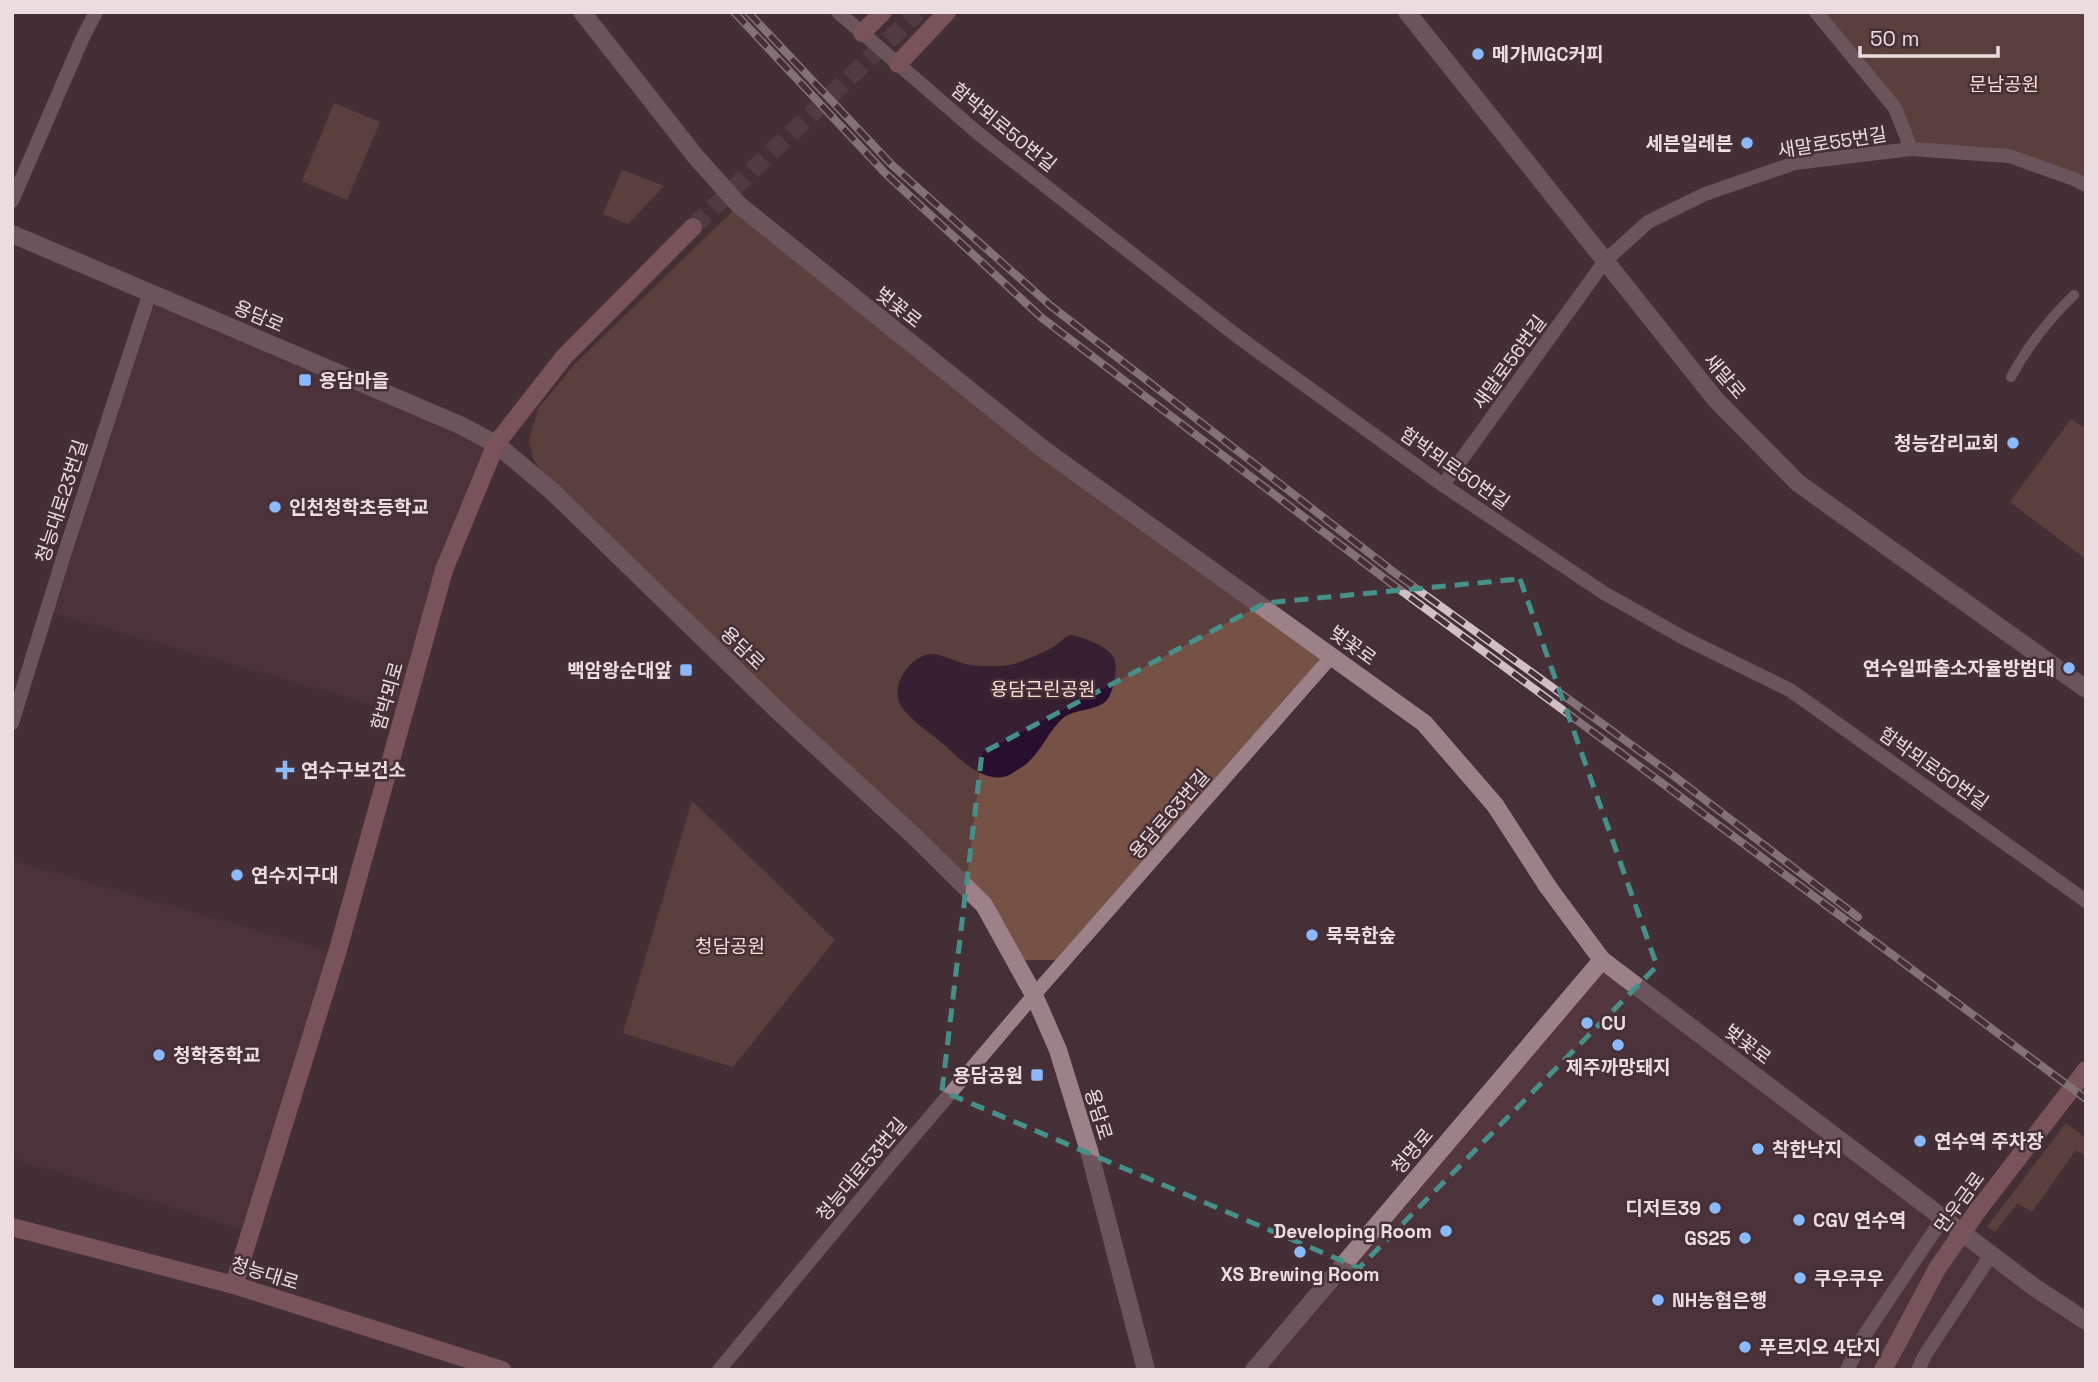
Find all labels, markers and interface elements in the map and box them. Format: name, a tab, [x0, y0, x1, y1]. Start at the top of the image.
scale bar	[1860, 14, 1998, 58]
text: 50 m	[1870, 25, 1920, 52]
place label: 메가MGC커피	[1492, 42, 1604, 67]
marker: 메가MGC커피	[1470, 46, 1486, 62]
park label: 문남공원	[1969, 72, 2039, 97]
street label: 함박뫼로50번길	[946, 77, 1061, 178]
street label: 새말로55번길	[1776, 122, 1888, 163]
place label: 세븐일레븐	[1646, 131, 1733, 156]
marker: 세븐일레븐	[1739, 135, 1755, 151]
street label: 벚꽃로	[870, 281, 927, 333]
street label: 용담로	[230, 295, 288, 338]
street label: 새말로56번길	[1467, 310, 1552, 414]
street label: 새말로	[1698, 348, 1751, 404]
place label: 용담마을	[319, 368, 389, 393]
marker: 용담마을	[297, 372, 313, 388]
street label: 함박뫼로50번길	[1395, 421, 1514, 515]
place label: 청능감리교회	[1894, 431, 1999, 456]
marker: 청능감리교회	[2005, 435, 2021, 451]
street label: 청능대로23번길	[30, 437, 93, 566]
place label: 인천청학초등학교	[289, 495, 429, 520]
marker: 인천청학초등학교	[267, 499, 283, 515]
street label: 벚꽃로	[1324, 620, 1381, 671]
street label: 용담로	[715, 621, 770, 676]
place label: 연수일파출소자율방범대	[1863, 656, 2055, 681]
place label: 백암왕순대앞	[567, 658, 672, 683]
street label: 함박뫼로	[366, 659, 409, 733]
marker: 연수일파출소자율방범대	[2061, 660, 2077, 676]
marker: 백암왕순대앞	[678, 662, 694, 678]
park label: 용담근린공원	[991, 677, 1095, 702]
street label: 함박뫼로50번길	[1874, 721, 1993, 815]
place label: 연수구보건소	[301, 758, 406, 783]
marker: 연수구보건소	[275, 760, 295, 780]
street label: 용담로63번길	[1124, 764, 1215, 864]
place label: 연수지구대	[251, 863, 338, 888]
marker: 연수지구대	[229, 867, 245, 883]
place label: 묵묵한숲	[1326, 923, 1396, 948]
marker: 묵묵한숲	[1304, 927, 1320, 943]
park label: 청담공원	[695, 934, 765, 959]
place label: CU	[1601, 1011, 1626, 1036]
marker: CU	[1579, 1015, 1595, 1031]
street label: 벚꽃로	[1719, 1019, 1776, 1070]
marker: 제주까망돼지	[1610, 1037, 1626, 1053]
place label: 청학중학교	[173, 1043, 260, 1068]
marker: 청학중학교	[151, 1047, 167, 1063]
place label: 제주까망돼지	[1566, 1055, 1670, 1080]
place label: 용담공원	[953, 1063, 1023, 1088]
marker: 용담공원	[1029, 1067, 1045, 1083]
street label: 용담로	[1079, 1085, 1118, 1143]
street label: 청능대로53번길	[811, 1112, 912, 1226]
street label: 청명로	[1386, 1123, 1439, 1179]
place label: 연수역 주차장	[1934, 1129, 2044, 1154]
marker: 연수역 주차장	[1912, 1133, 1928, 1149]
place label: 착한낙지	[1772, 1137, 1842, 1162]
marker: 착한낙지	[1750, 1141, 1766, 1157]
street label: 먼우금로	[1929, 1167, 1990, 1238]
place label: 디저트39	[1625, 1196, 1701, 1221]
marker: 디저트39	[1707, 1200, 1723, 1216]
place label: CGV 연수역	[1813, 1208, 1906, 1233]
marker: CGV 연수역	[1791, 1212, 1807, 1228]
place label: Developing Room	[1274, 1219, 1432, 1244]
marker: Developing Room	[1438, 1223, 1454, 1239]
place label: GS25	[1684, 1226, 1731, 1251]
marker: GS25	[1737, 1230, 1753, 1246]
marker: XS Brewing Room	[1292, 1244, 1308, 1260]
street label: 청능대로	[228, 1251, 302, 1296]
place label: XS Brewing Room	[1220, 1262, 1380, 1287]
place label: 쿠우쿠우	[1814, 1266, 1884, 1291]
marker: 쿠우쿠우	[1792, 1270, 1808, 1286]
place label: NH농협은행	[1672, 1288, 1767, 1313]
marker: NH농협은행	[1650, 1292, 1666, 1308]
place label: 푸르지오 4단지	[1759, 1335, 1881, 1360]
marker: 푸르지오 4단지	[1737, 1339, 1753, 1355]

